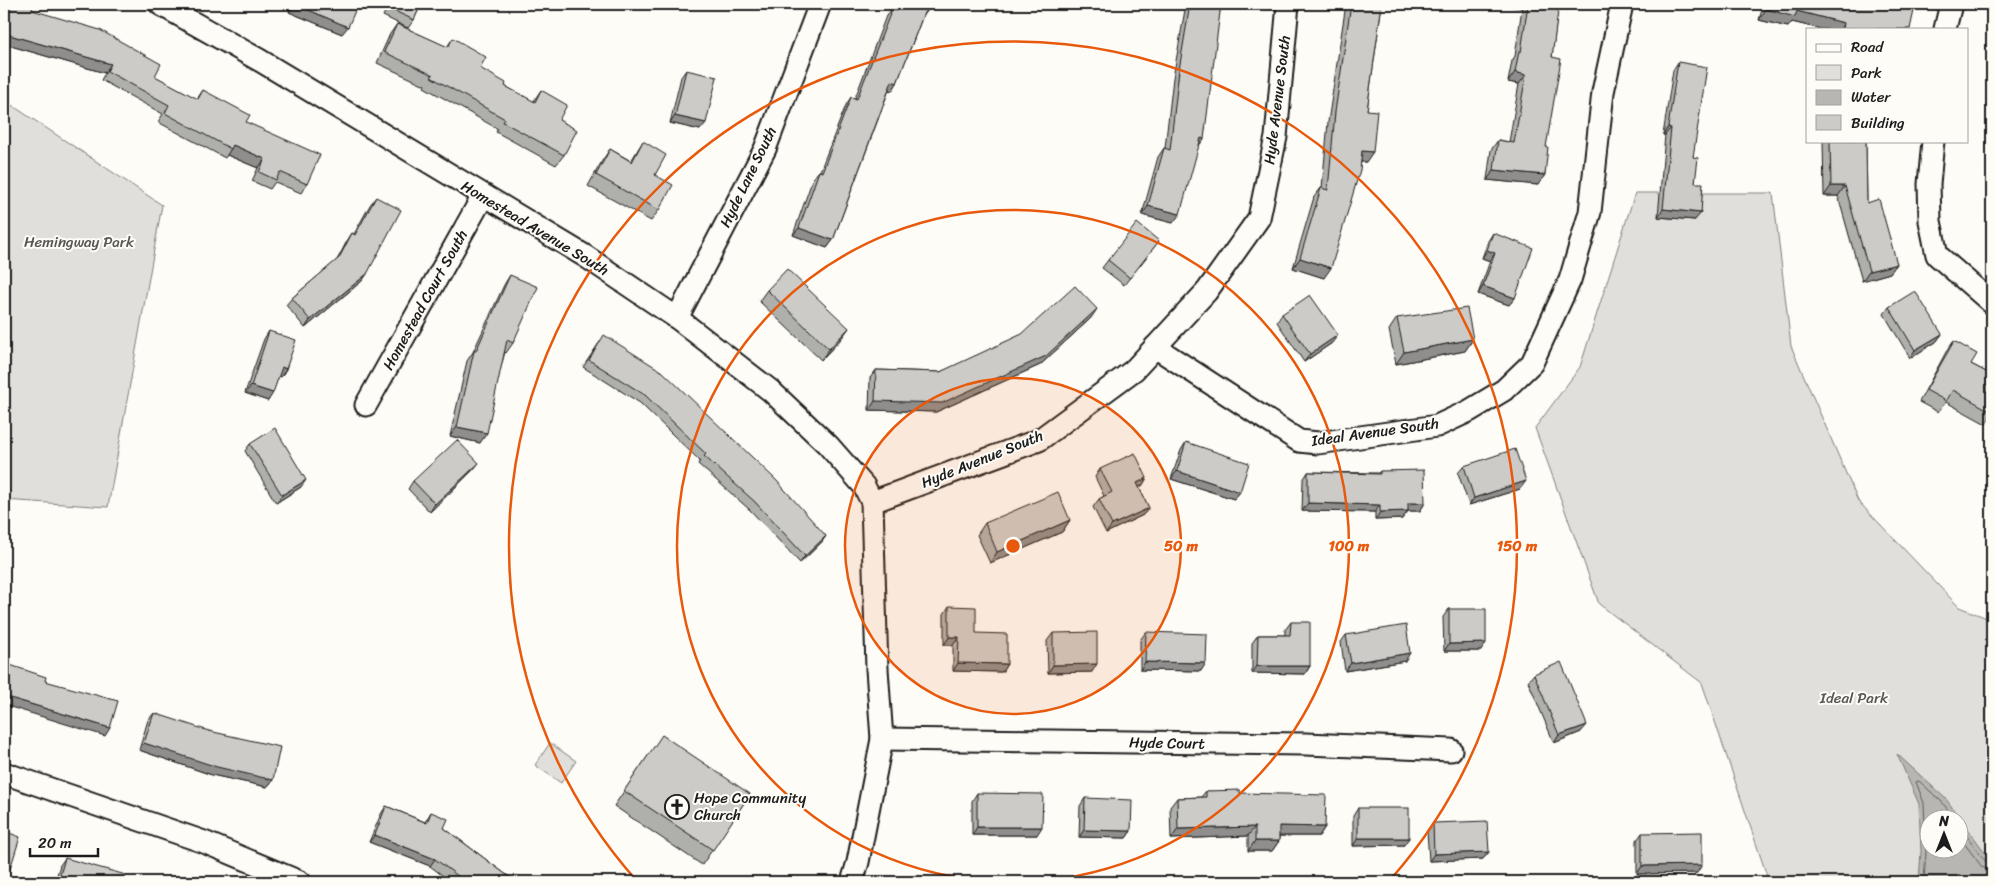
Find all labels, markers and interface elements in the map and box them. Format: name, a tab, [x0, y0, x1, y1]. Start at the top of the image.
legend	[1806, 28, 1968, 142]
street label: Hyde Avenue South	[1256, 34, 1298, 166]
text: Road	[1851, 34, 1884, 60]
text: Park	[1851, 60, 1882, 86]
text: Water	[1851, 84, 1891, 110]
text: Building	[1851, 110, 1905, 136]
street label: Hyde Lane South	[712, 122, 784, 232]
street label: Homestead Avenue South	[456, 173, 614, 283]
street label: Homestead Court South	[375, 225, 475, 375]
park label: Hemingway Park	[24, 229, 135, 255]
street label: Ideal Avenue South	[1309, 410, 1440, 454]
street label: Hyde Avenue South	[917, 423, 1047, 495]
text: 50 m	[1164, 533, 1199, 559]
text: 100 m	[1329, 533, 1370, 559]
text: 150 m	[1497, 533, 1538, 559]
centre of rings	[1004, 537, 1022, 555]
park label: Ideal Park	[1819, 685, 1889, 711]
street label: Hyde Court	[1129, 729, 1205, 757]
place label: Hope Community Church	[694, 785, 806, 828]
church icon: Hope Community Church	[664, 794, 690, 820]
north arrow	[1918, 808, 1968, 858]
text: N	[1938, 809, 1949, 834]
scale bar	[30, 826, 98, 858]
text: 20 m	[38, 830, 72, 856]

